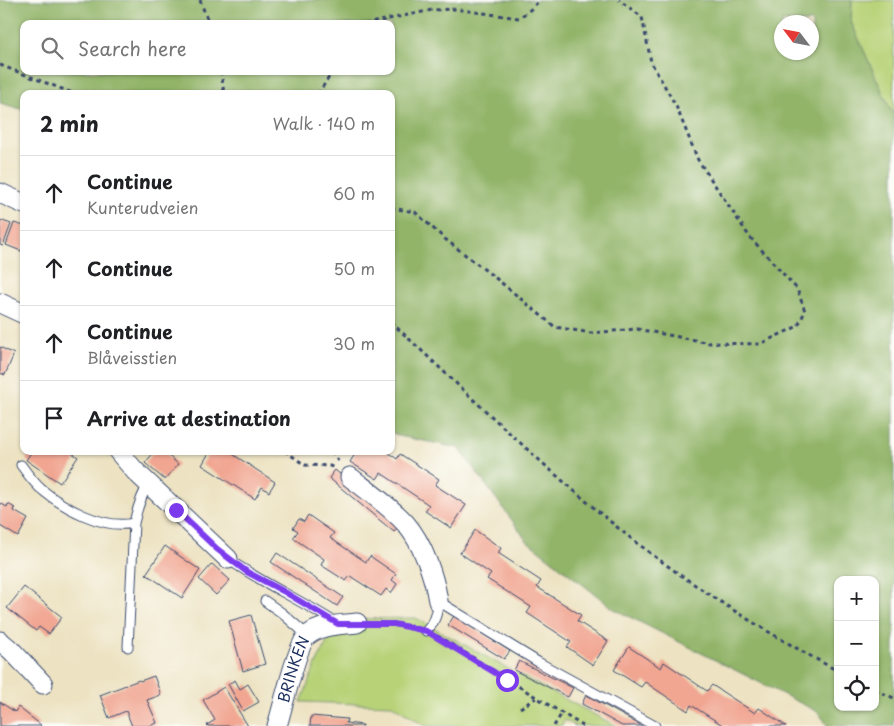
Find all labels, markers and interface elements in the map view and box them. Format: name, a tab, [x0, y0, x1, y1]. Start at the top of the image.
north arrow	[774, 15, 819, 60]
search box	[20, 20, 395, 75]
icon: search	[38, 34, 66, 62]
text: Search here	[78, 34, 187, 62]
text: 2 min	[40, 107, 99, 139]
text: Walk · 140 m	[273, 111, 375, 135]
text: Continue	[87, 167, 173, 195]
icon: ahead	[40, 179, 68, 207]
text: 60 m	[333, 181, 375, 205]
text: Kunterudveien	[87, 195, 198, 219]
icon: ahead	[40, 254, 68, 282]
text: Continue	[87, 254, 173, 282]
text: 50 m	[334, 256, 375, 280]
text: Continue	[87, 317, 173, 345]
icon: ahead	[40, 329, 68, 357]
text: 30 m	[333, 331, 375, 355]
text: Blåveisstien	[87, 345, 177, 369]
icon: arrive	[40, 404, 68, 432]
text: Arrive at destination	[87, 404, 291, 432]
route end	[165, 499, 188, 522]
map controls	[834, 576, 879, 711]
button: +	[834, 576, 879, 621]
button: −	[834, 621, 879, 666]
street label: BRINKEN	[271, 631, 314, 705]
button: locate	[834, 666, 879, 711]
route start	[496, 669, 519, 692]

